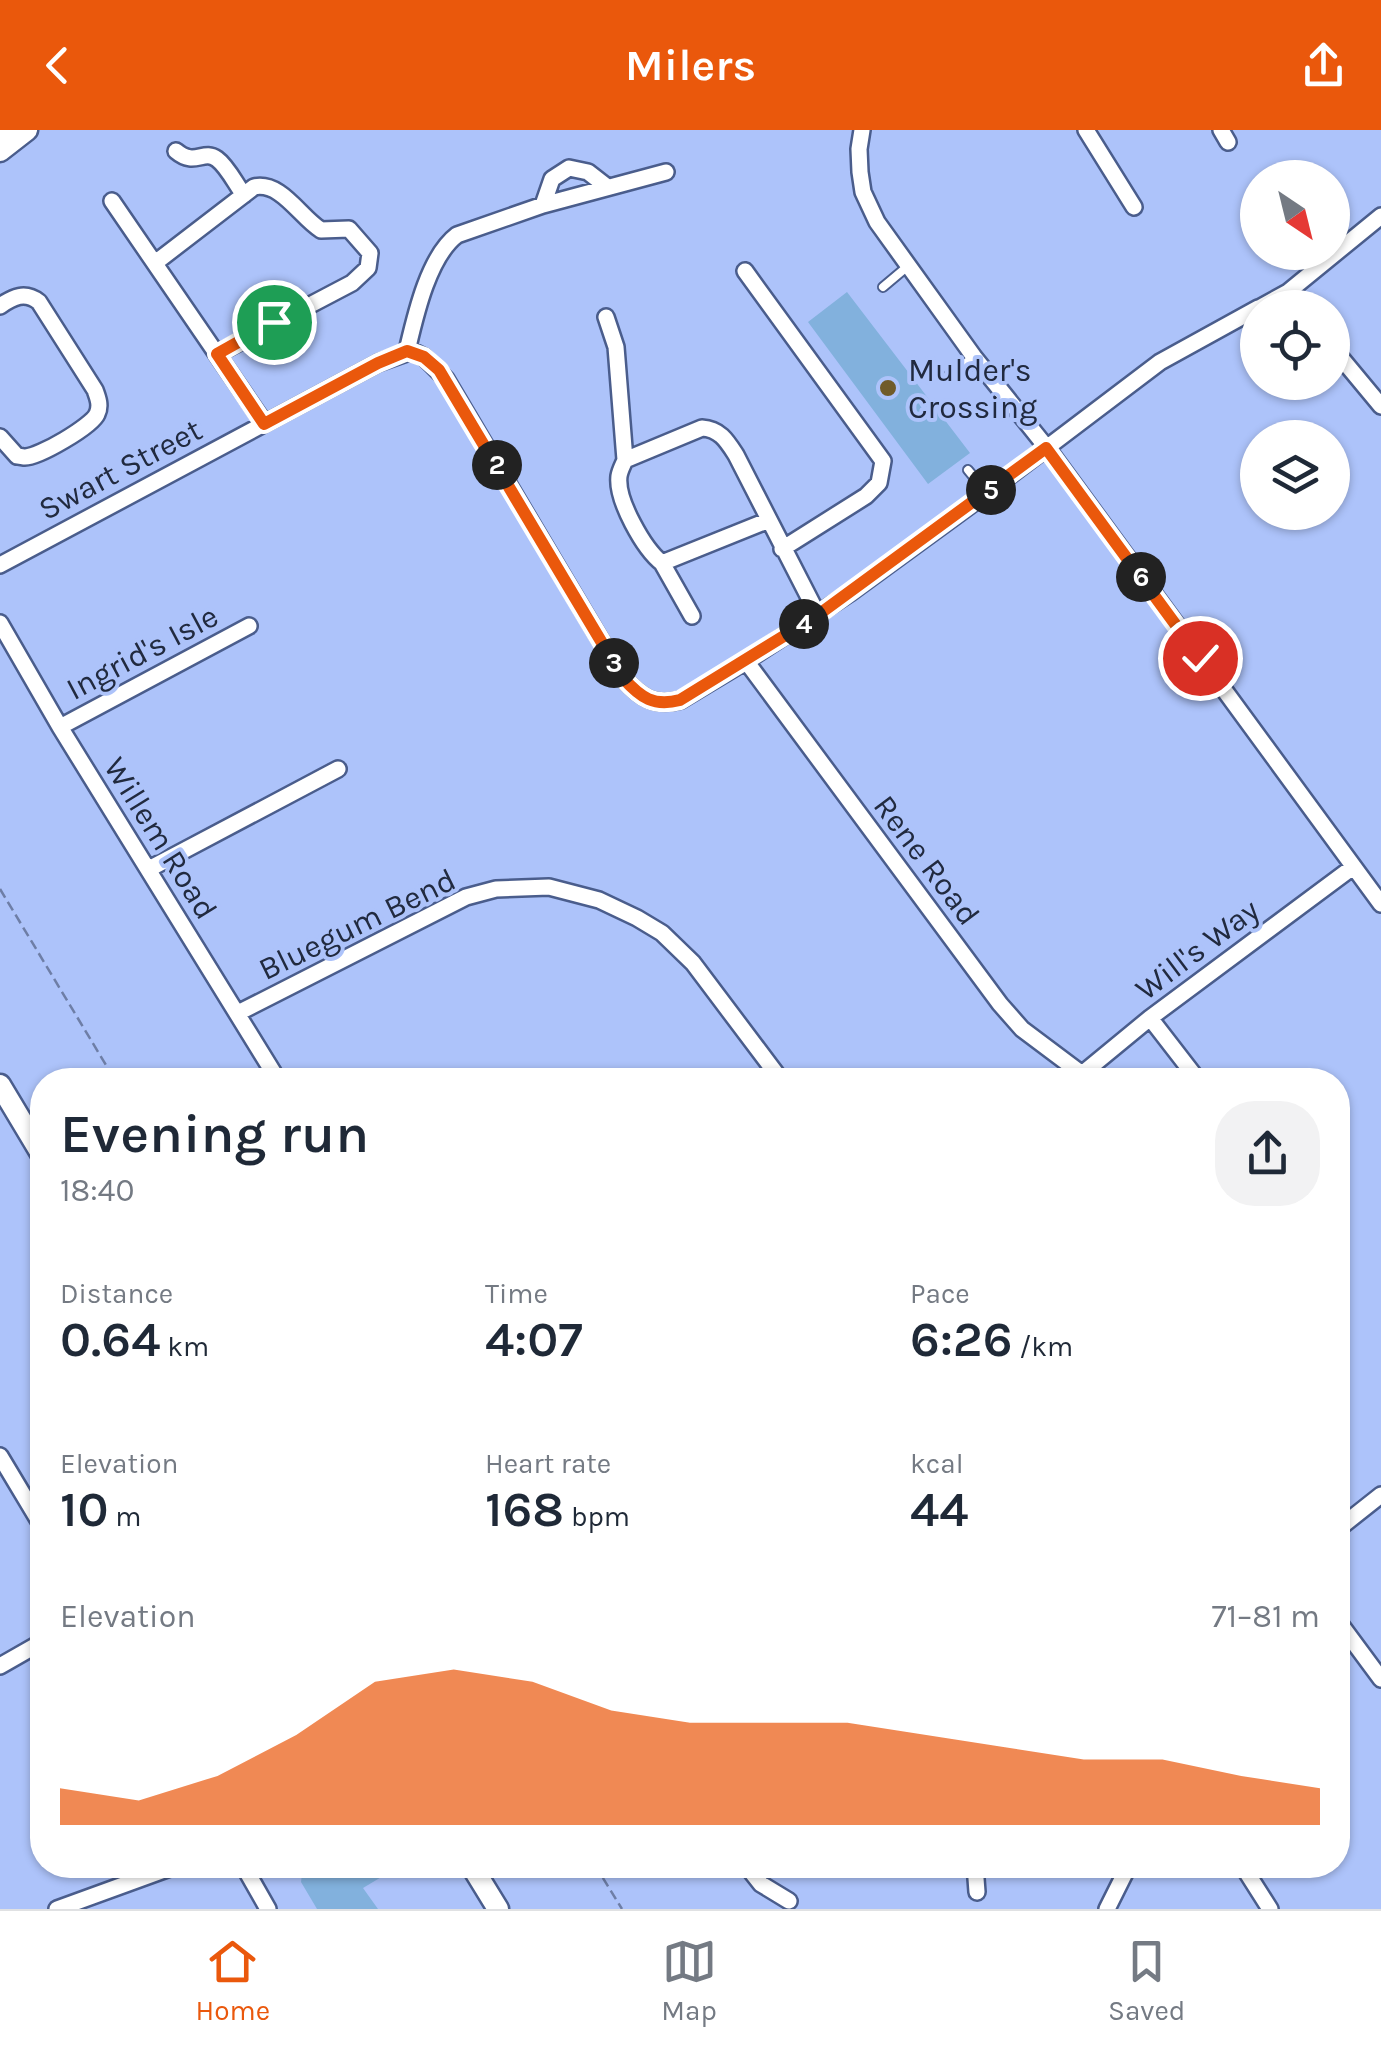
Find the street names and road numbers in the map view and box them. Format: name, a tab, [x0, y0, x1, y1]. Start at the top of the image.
street label: Swart Street	[32, 411, 208, 528]
street label: Ingrid's Isle	[60, 597, 224, 708]
street label: Willem Road	[96, 751, 225, 926]
street label: Rene Road	[866, 788, 987, 933]
street label: Bluegum Bend	[253, 861, 462, 988]
street label: Will's Way	[1128, 891, 1266, 1008]

